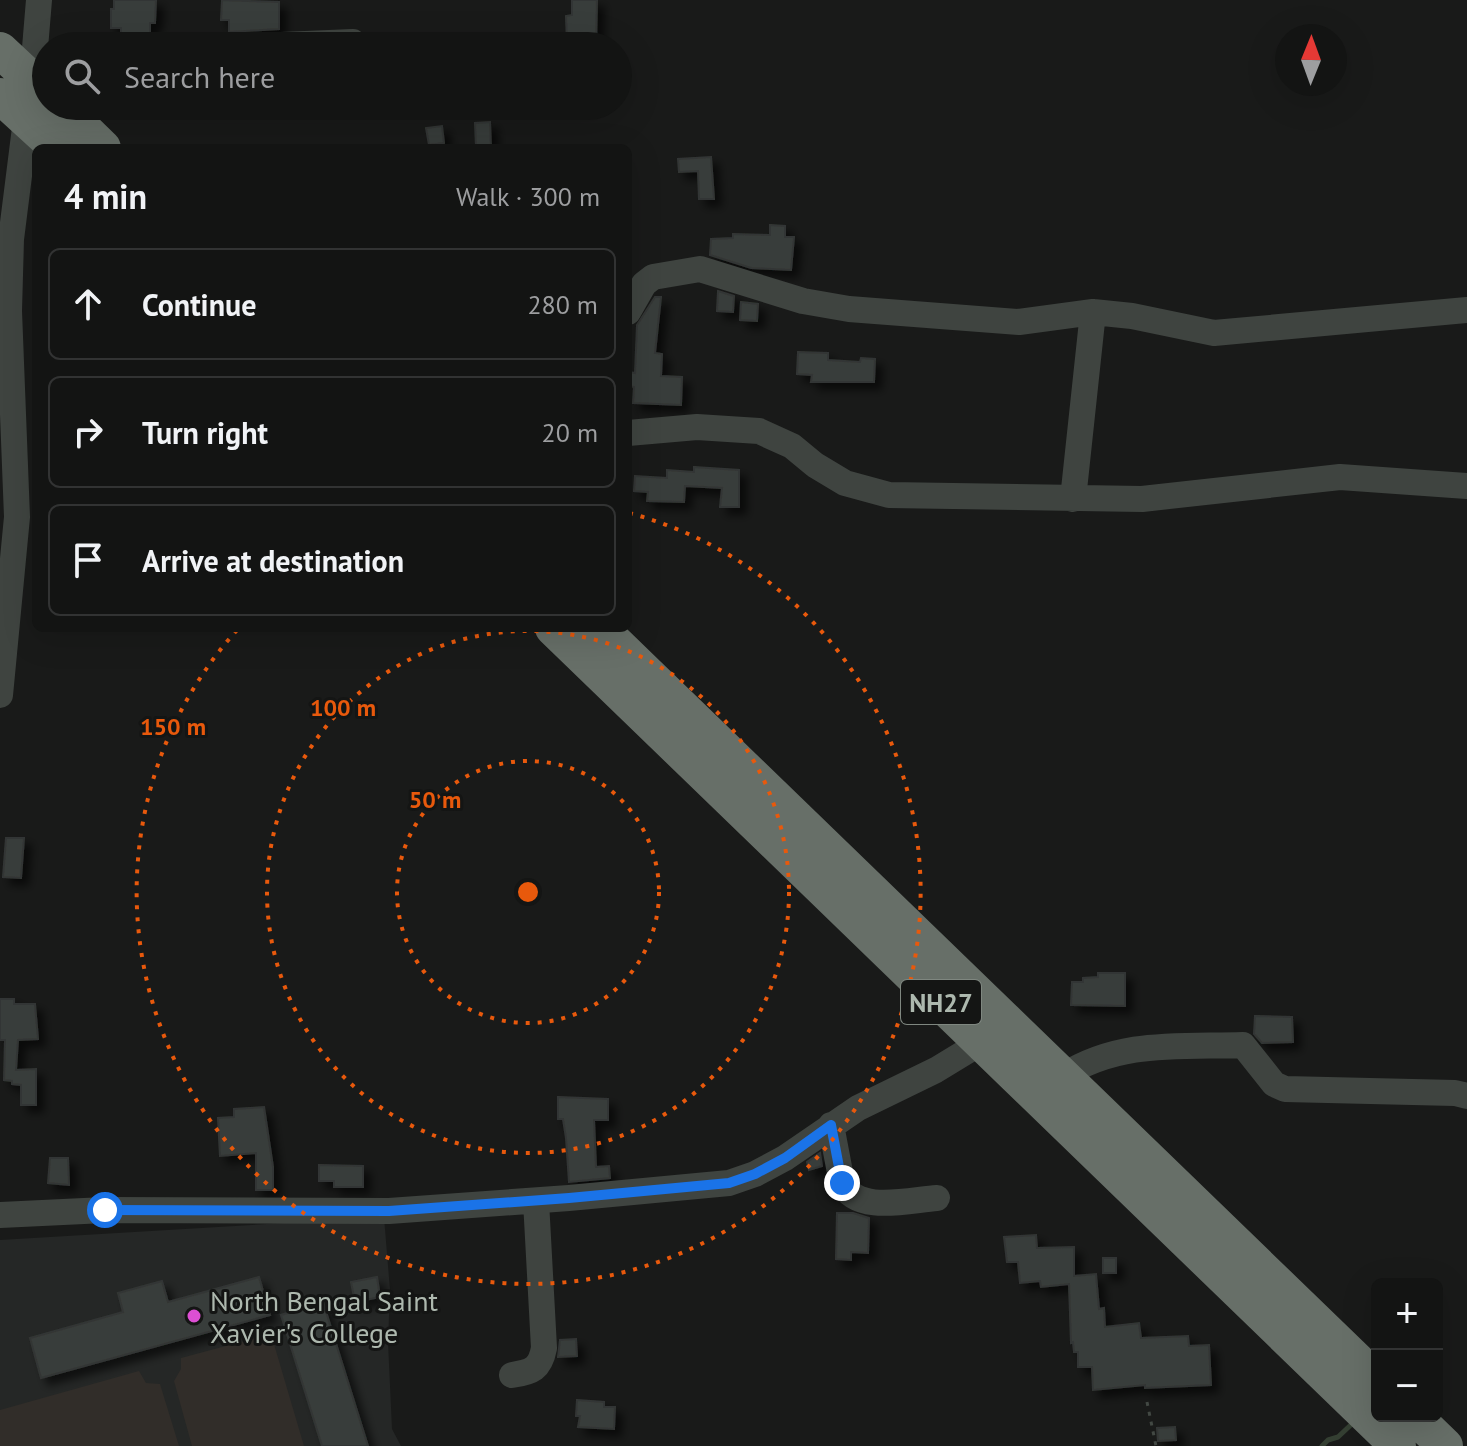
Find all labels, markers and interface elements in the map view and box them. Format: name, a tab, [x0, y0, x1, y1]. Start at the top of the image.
north arrow	[1275, 24, 1347, 96]
search box	[32, 32, 632, 120]
icon: search	[60, 54, 104, 98]
text: Search here	[124, 57, 275, 96]
text: 4 min	[64, 174, 147, 218]
text: Walk · 300 m	[456, 180, 600, 213]
icon: ahead	[66, 282, 110, 326]
text: Continue	[142, 285, 256, 324]
text: 280 m	[527, 288, 598, 321]
icon: right	[66, 410, 110, 454]
text: Turn right	[142, 413, 268, 452]
text: 20 m	[542, 416, 598, 449]
icon: arrive	[66, 538, 110, 582]
text: Arrive at destination	[142, 541, 404, 580]
text: 100 m	[310, 692, 376, 723]
text: 150 m	[140, 711, 206, 742]
text: 50 m	[409, 784, 461, 815]
centre of rings	[514, 878, 542, 906]
road number: NH27	[901, 980, 981, 1024]
route end	[824, 1165, 860, 1201]
route start	[87, 1192, 123, 1228]
map controls	[1371, 1278, 1443, 1422]
button: +	[1371, 1278, 1443, 1350]
place label: North Bengal Saint Xavier's College	[210, 1282, 439, 1351]
marker: North Bengal Saint Xavier's College	[185, 1307, 203, 1325]
button: −	[1371, 1350, 1443, 1422]

